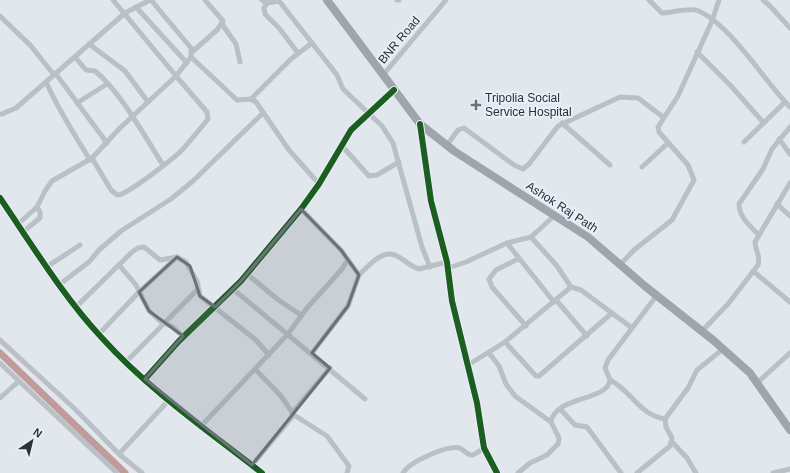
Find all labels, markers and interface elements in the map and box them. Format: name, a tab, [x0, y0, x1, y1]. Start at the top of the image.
street label: BNR Road	[375, 14, 423, 66]
place label: Tripolia Social Service Hospital	[485, 91, 572, 119]
marker: Tripolia Social Service Hospital	[470, 99, 482, 111]
street label: Ashok Raj Path	[524, 179, 600, 235]
north arrow	[12, 421, 52, 461]
text: N	[31, 426, 44, 440]

